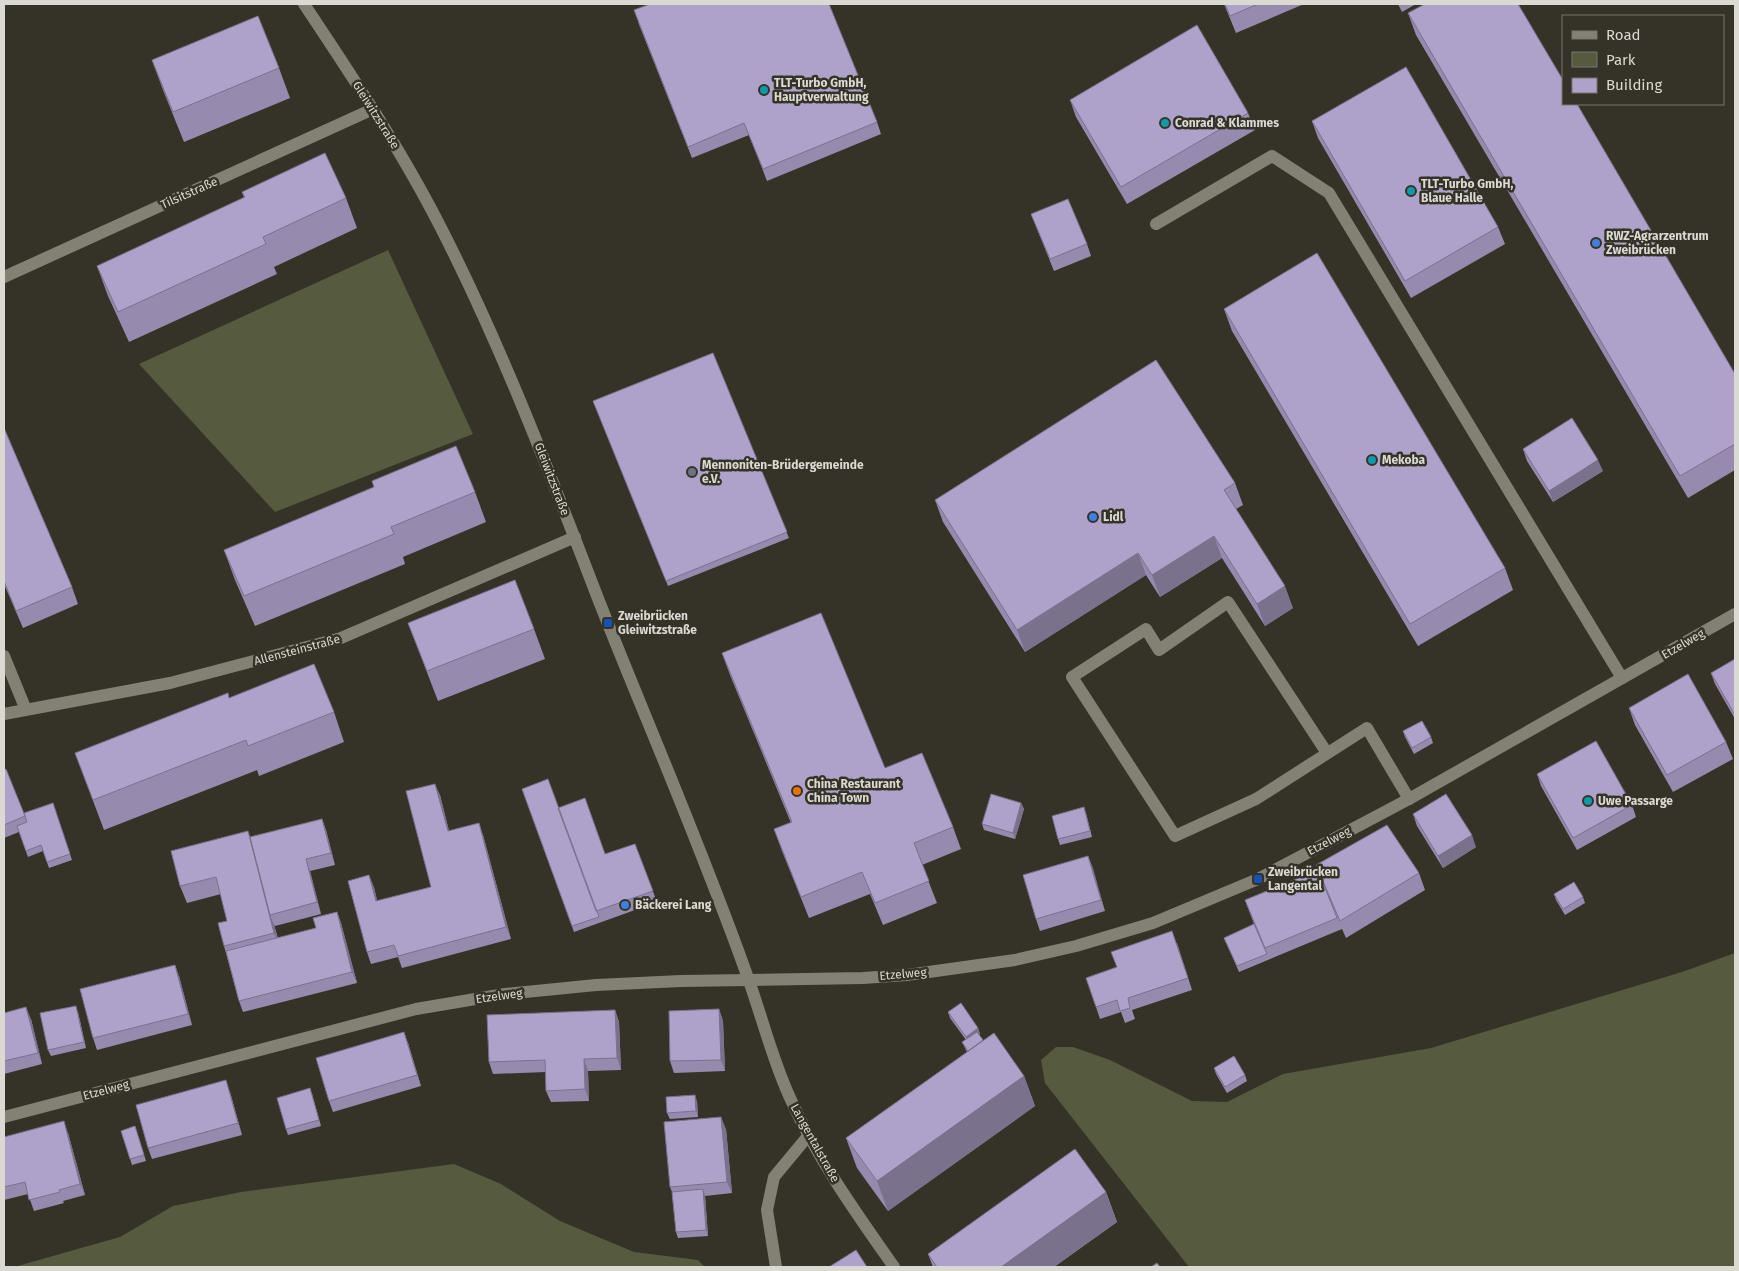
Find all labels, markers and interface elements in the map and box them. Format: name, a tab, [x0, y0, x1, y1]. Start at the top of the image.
legend	[1562, 15, 1724, 105]
text: Road	[1606, 26, 1641, 44]
text: Park	[1606, 51, 1636, 69]
place label: TLT-Turbo GmbH, Hauptverwaltung	[774, 76, 869, 104]
text: Building	[1606, 76, 1662, 94]
street label: Gleiwitzstraße	[350, 79, 402, 151]
marker: TLT-Turbo GmbH, Hauptverwaltung	[758, 84, 770, 96]
place label: Conrad & Klammes	[1175, 116, 1279, 130]
marker: Conrad & Klammes	[1159, 117, 1171, 129]
street label: Tilsitstraße	[158, 174, 220, 212]
place label: TLT-Turbo GmbH, Blaue Halle	[1421, 177, 1513, 205]
marker: TLT-Turbo GmbH, Blaue Halle	[1405, 185, 1417, 197]
place label: RWZ-Agrarzentrum Zweibrücken	[1606, 229, 1709, 257]
marker: RWZ-Agrarzentrum Zweibrücken	[1590, 237, 1602, 249]
street label: Gleiwitzstraße	[532, 441, 572, 517]
place label: Mekoba	[1382, 453, 1426, 467]
marker: Mekoba	[1366, 454, 1378, 466]
place label: Mennoniten-Brüdergemeinde e.V.	[702, 458, 864, 486]
marker: Mennoniten-Brüdergemeinde e.V.	[686, 466, 698, 478]
place label: Lidl	[1103, 510, 1124, 524]
marker: Lidl	[1087, 511, 1099, 523]
place label: Zweibrücken Gleiwitzstraße	[618, 609, 697, 637]
marker: Zweibrücken Gleiwitzstraße	[602, 617, 614, 629]
street label: Etzelweg	[1659, 626, 1708, 662]
street label: Allensteinstraße	[252, 632, 342, 668]
place label: China Restaurant China Town	[807, 777, 901, 805]
marker: China Restaurant China Town	[791, 785, 803, 797]
place label: Uwe Passarge	[1598, 794, 1673, 808]
marker: Uwe Passarge	[1582, 795, 1594, 807]
street label: Etzelweg	[1305, 823, 1354, 858]
place label: Zweibrücken Langental	[1268, 865, 1338, 893]
marker: Zweibrücken Langental	[1252, 873, 1264, 885]
place label: Bäckerei Lang	[635, 898, 712, 912]
marker: Bäckerei Lang	[619, 899, 631, 911]
street label: Etzelweg	[879, 965, 928, 983]
street label: Etzelweg	[475, 986, 524, 1006]
street label: Etzelweg	[81, 1077, 131, 1103]
street label: Langentalstraße	[788, 1101, 842, 1185]

